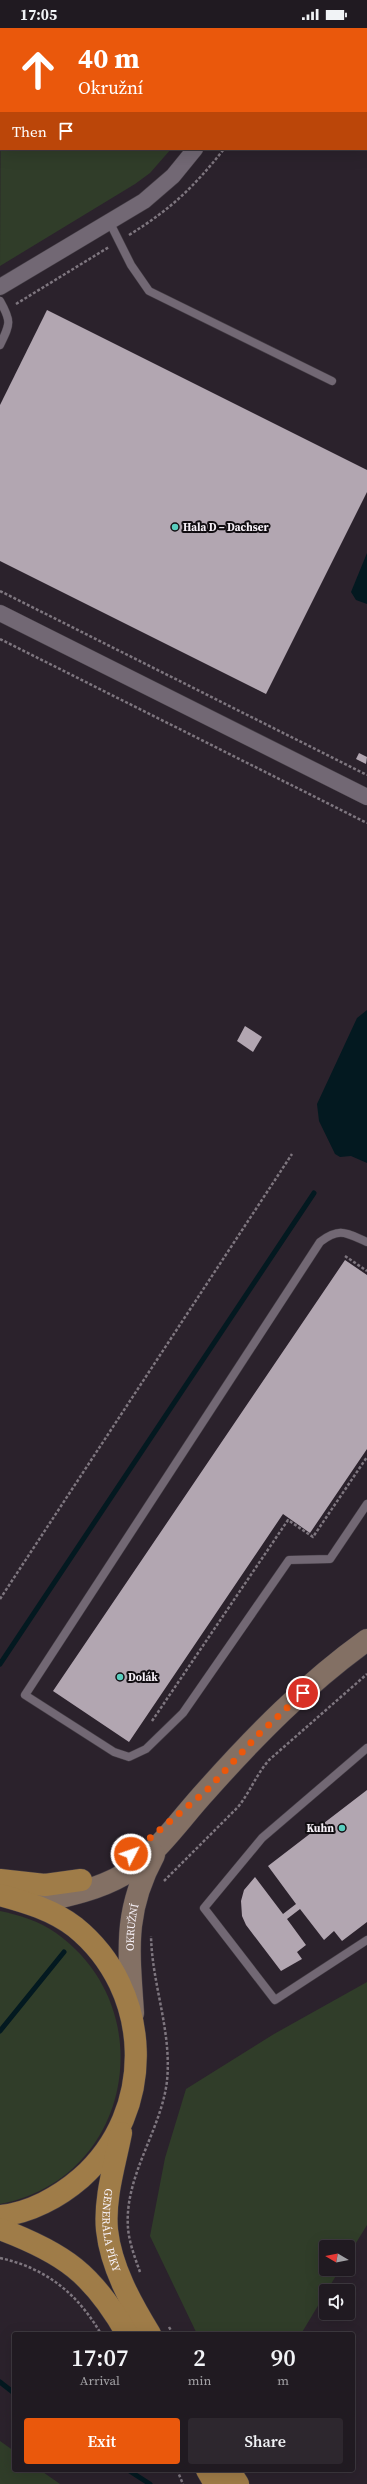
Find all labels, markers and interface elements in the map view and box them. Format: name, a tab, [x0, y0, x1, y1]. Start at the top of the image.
text: 17:05	[20, 4, 57, 25]
text: 40 m	[78, 39, 140, 77]
icon: ahead	[12, 44, 64, 96]
text: Okružní	[78, 75, 143, 100]
icon: arrive	[55, 120, 77, 142]
text: Then	[12, 121, 47, 142]
place label: Hala D – Dachser	[183, 520, 269, 535]
marker: Hala D – Dachser	[170, 522, 180, 532]
place label: Dolák	[128, 1670, 158, 1685]
marker: Dolák	[115, 1672, 125, 1682]
pin	[286, 1676, 320, 1710]
icon: arrive	[292, 1682, 314, 1704]
place label: Kuhn	[306, 1821, 334, 1836]
marker: Kuhn	[337, 1823, 347, 1833]
position arrow	[110, 1833, 152, 1875]
street label: OKRUŽNÍ	[123, 1902, 143, 1951]
street label: GENERÁLA PÍKY	[98, 2187, 124, 2274]
north arrow	[319, 2240, 355, 2276]
map controls	[319, 2240, 355, 2320]
button: sound	[319, 2284, 355, 2320]
text: 17:07	[71, 2341, 128, 2374]
text: 2	[193, 2341, 206, 2374]
text: 90	[271, 2341, 296, 2374]
text: Arrival	[80, 2372, 120, 2389]
text: min	[188, 2372, 211, 2389]
text: m	[277, 2372, 289, 2389]
button: Exit	[24, 2418, 180, 2464]
button: Share	[188, 2418, 343, 2464]

